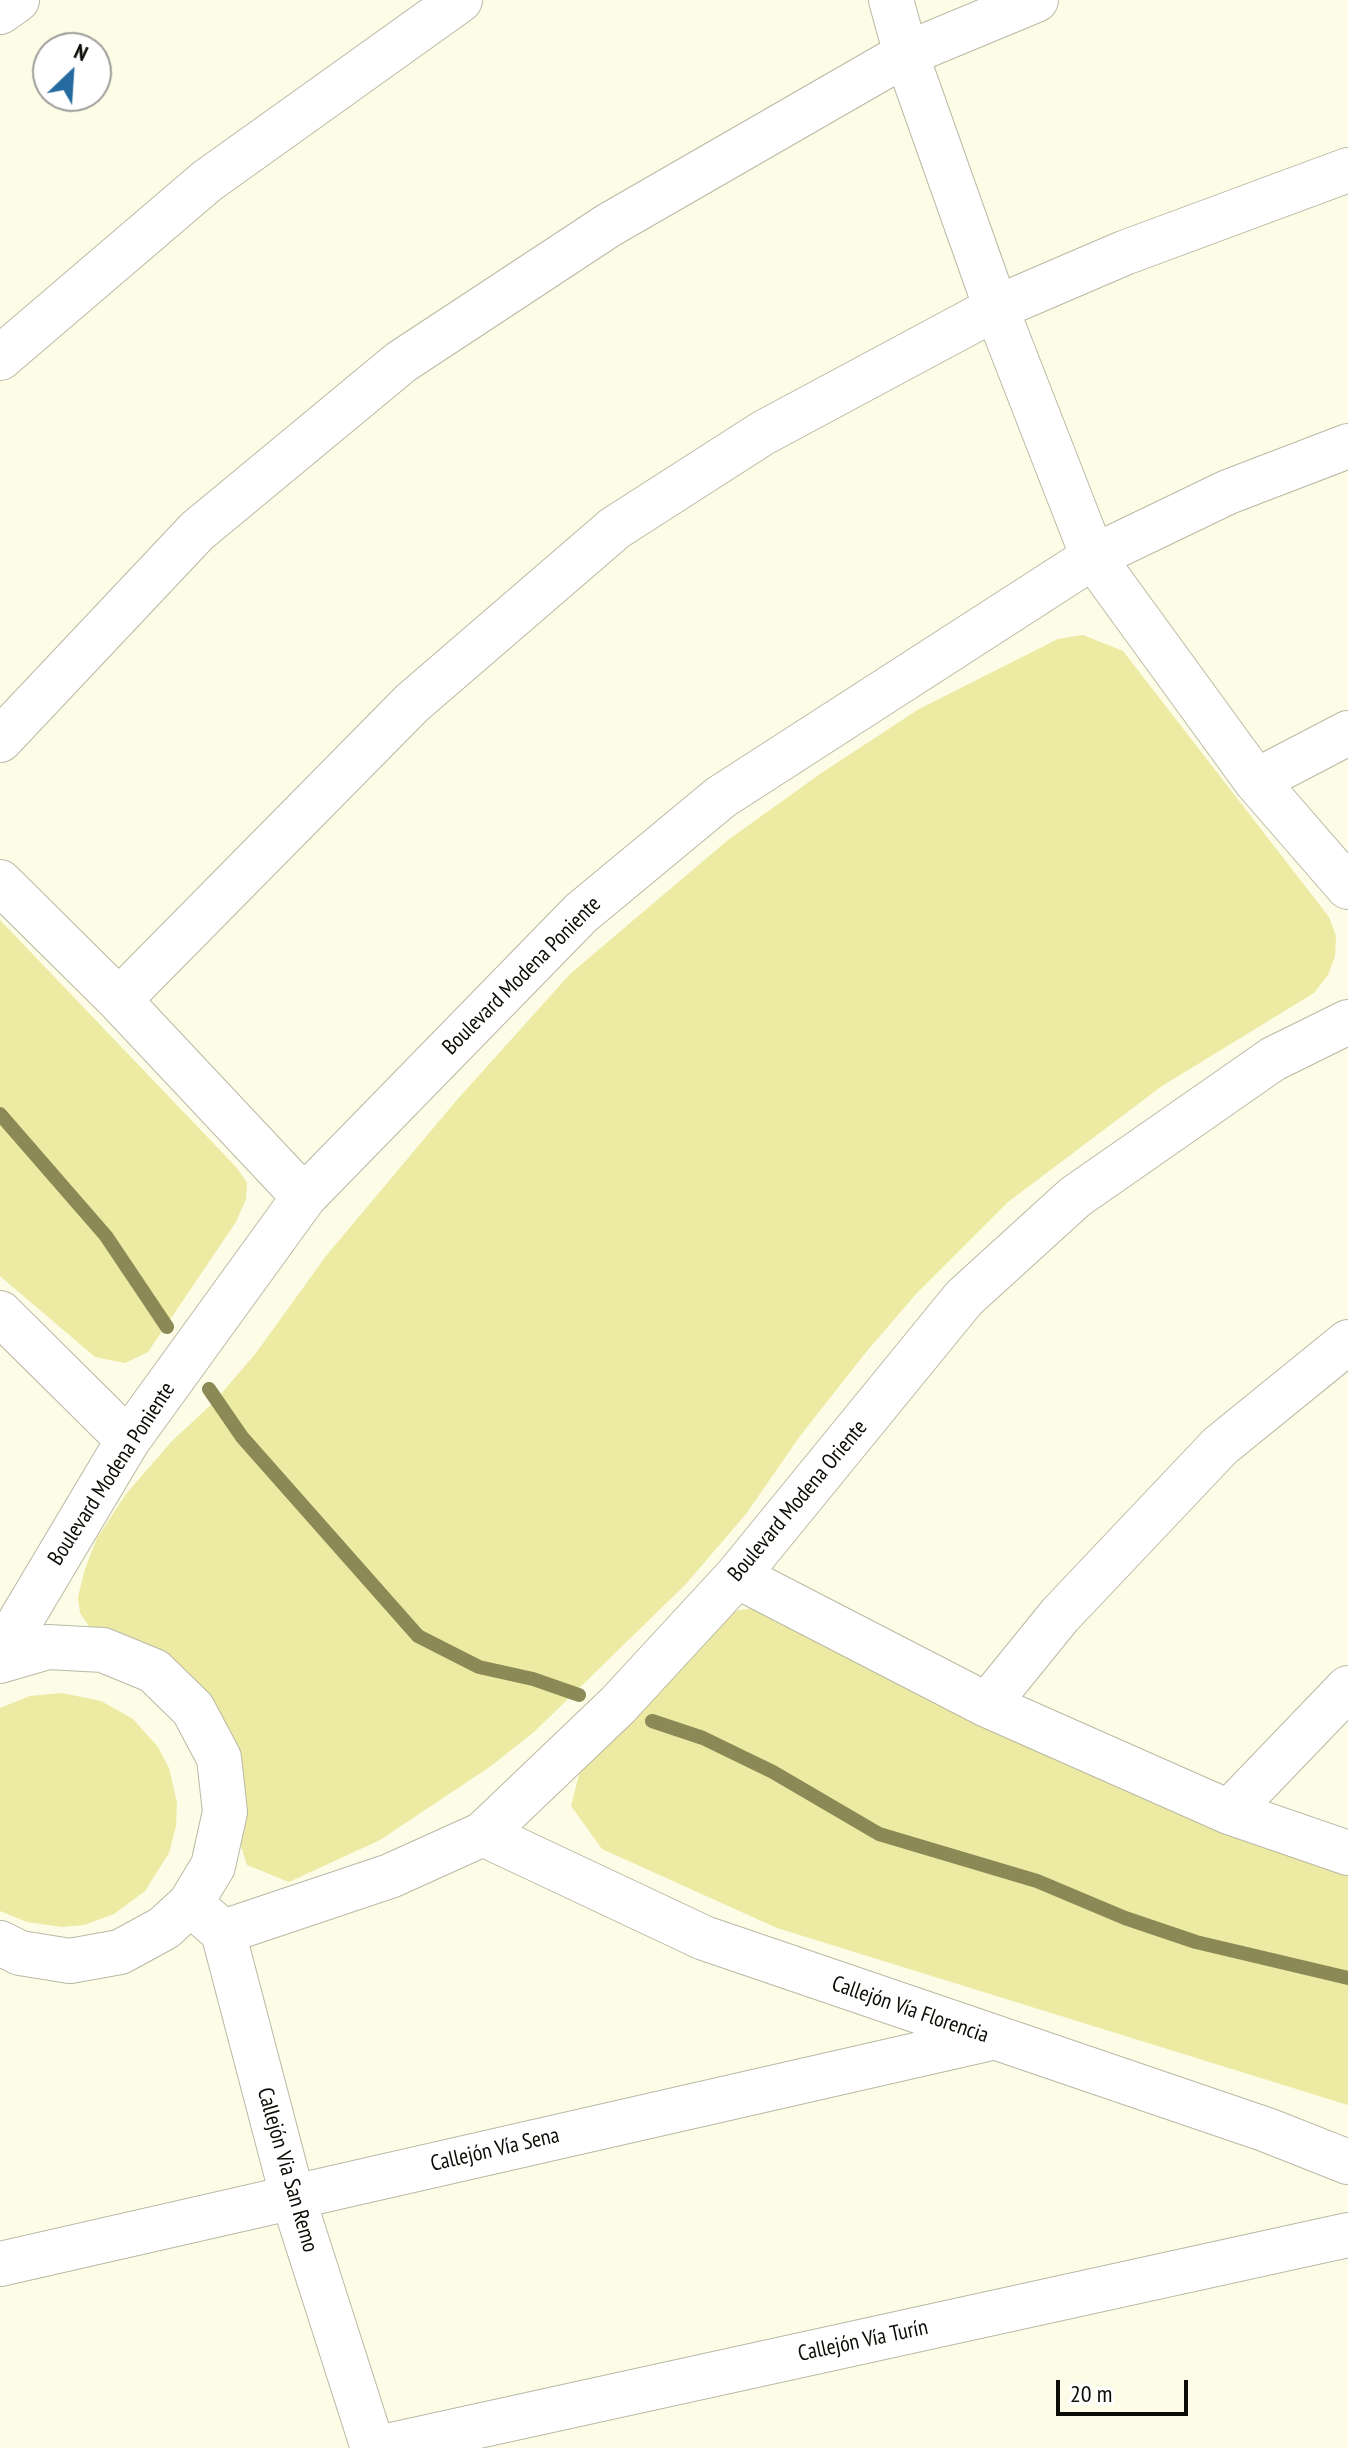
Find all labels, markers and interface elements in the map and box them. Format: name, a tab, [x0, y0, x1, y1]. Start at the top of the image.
north arrow	[32, 32, 112, 112]
text: N	[70, 37, 93, 67]
street label: Boulevard Modena Poniente	[437, 891, 607, 1061]
street label: Boulevard Modena Poniente	[43, 1377, 181, 1571]
street label: Boulevard Modena Oriente	[723, 1415, 873, 1587]
street label: Callejón Vía Florencia	[828, 1971, 992, 2049]
street label: Callejón Via San Remo	[251, 2085, 323, 2255]
street label: Callejón Vía Sena	[428, 2122, 562, 2178]
street label: Callejón Vía Turín	[796, 2314, 930, 2368]
scale bar	[1060, 2364, 1192, 2414]
text: 20 m	[1070, 2378, 1112, 2409]

